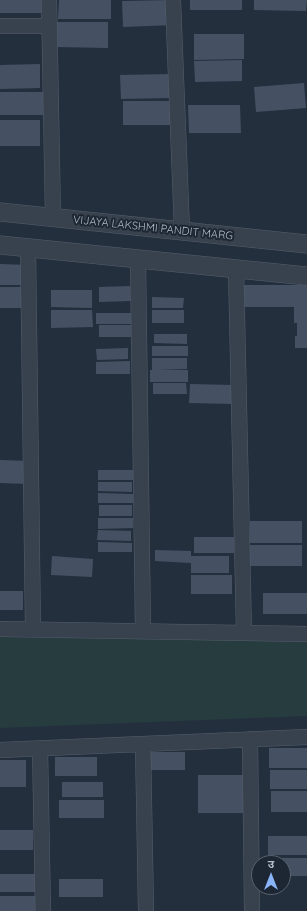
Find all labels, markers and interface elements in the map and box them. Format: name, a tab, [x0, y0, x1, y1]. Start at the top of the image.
street label: VIJAYA LAKSHMI PANDIT MARG	[72, 213, 234, 243]
north arrow	[251, 855, 291, 895]
text: उ	[268, 857, 274, 871]

